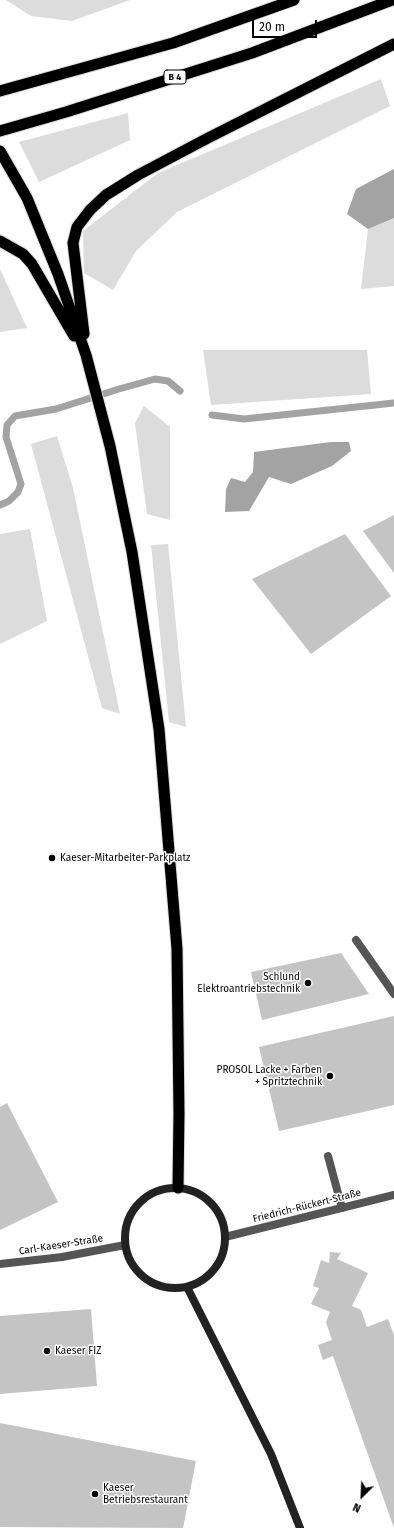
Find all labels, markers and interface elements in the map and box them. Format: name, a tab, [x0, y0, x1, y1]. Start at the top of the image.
scale bar	[254, 12, 319, 38]
text: 20 m	[259, 20, 285, 34]
road number: B 4	[164, 70, 186, 84]
place label: Kaeser-Mitarbeiter-Parkplatz	[60, 852, 190, 864]
marker: Kaeser-Mitarbeiter-Parkplatz	[47, 853, 57, 863]
place label: Schlund Elektroantriebstechnik	[197, 971, 300, 994]
marker: Schlund Elektroantriebstechnik	[303, 978, 313, 988]
place label: PROSOL Lacke + Farben + Spritztechnik	[217, 1064, 322, 1088]
marker: PROSOL Lacke + Farben + Spritztechnik	[325, 1071, 335, 1081]
street label: Friedrich-Rückert-Straße	[252, 1187, 362, 1225]
street label: Carl-Kaeser-Straße	[18, 1232, 104, 1258]
place label: Kaeser FIZ	[55, 1345, 101, 1357]
marker: Kaeser FIZ	[42, 1346, 52, 1356]
north arrow	[342, 1476, 382, 1516]
place label: Kaeser Betriebsrestaurant	[103, 1482, 188, 1506]
marker: Kaeser Betriebsrestaurant	[90, 1489, 100, 1499]
text: N	[351, 1500, 363, 1515]

